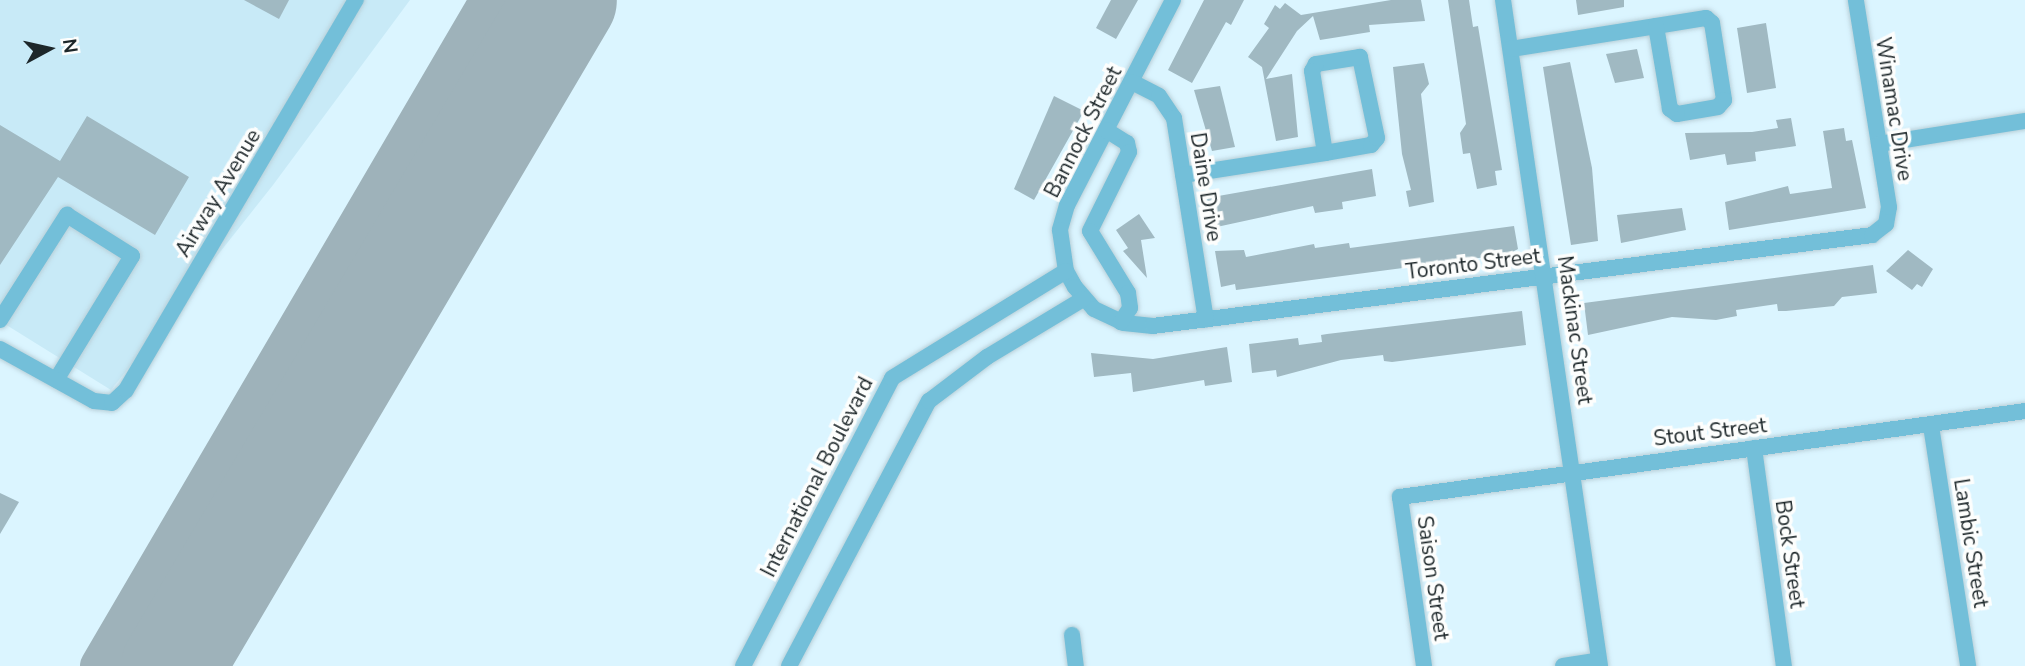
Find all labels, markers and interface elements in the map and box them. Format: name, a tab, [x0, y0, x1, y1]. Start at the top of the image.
north arrow	[14, 14, 84, 84]
street label: Winamac Drive	[1870, 35, 1918, 183]
text: N	[56, 37, 84, 55]
street label: Bannock Street	[1039, 62, 1127, 202]
street label: Airway Avenue	[170, 125, 266, 261]
street label: Daine Drive	[1185, 131, 1227, 243]
street label: Toronto Street	[1404, 243, 1542, 285]
street label: Mackinac Street	[1552, 254, 1598, 406]
street label: International Boulevard	[756, 373, 878, 581]
street label: Stout Street	[1652, 413, 1768, 451]
street label: Lambic Street	[1948, 477, 1994, 609]
street label: Bock Street	[1770, 498, 1810, 610]
street label: Saison Street	[1412, 514, 1454, 642]

